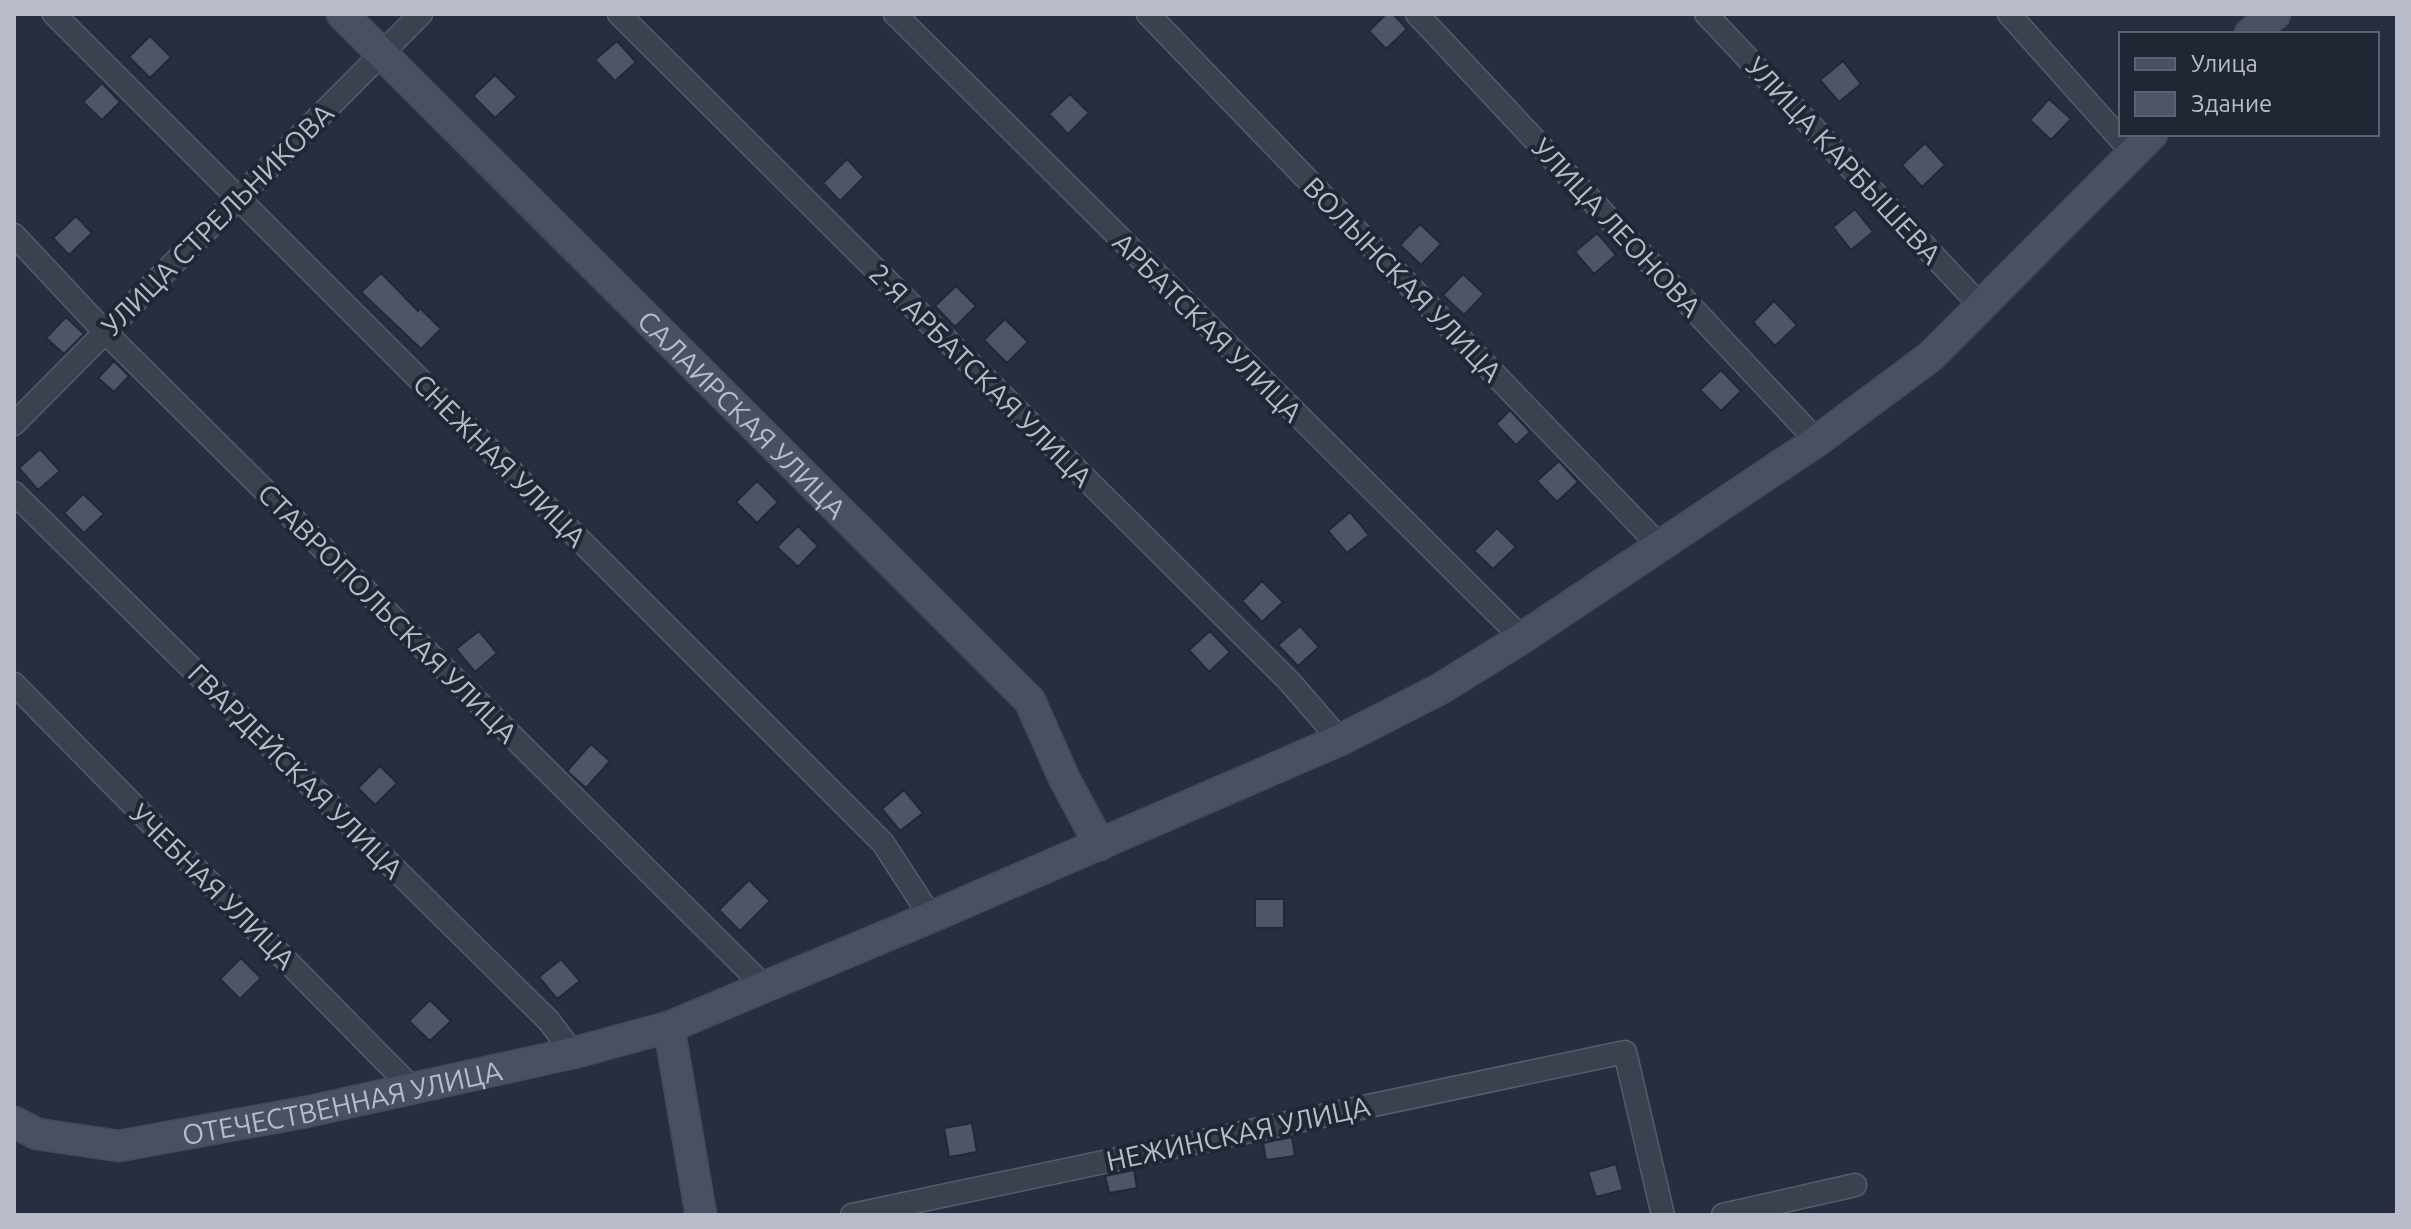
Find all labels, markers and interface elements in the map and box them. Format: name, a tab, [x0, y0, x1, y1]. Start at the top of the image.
legend	[2119, 32, 2379, 136]
street label: УЛИЦА КАРБЫШЕВА	[1740, 50, 1948, 270]
text: Улица	[2191, 50, 2258, 77]
text: Здание	[2191, 90, 2272, 117]
street label: УЛИЦА СТРЕЛЬНИКОВА	[95, 97, 339, 341]
street label: УЛИЦА ЛЕОНОВА	[1526, 131, 1708, 323]
street label: ВОЛЫНСКАЯ УЛИЦА	[1298, 171, 1508, 387]
street label: АРБАТСКАЯ УЛИЦА	[1107, 226, 1309, 428]
street label: 2-Я АРБАТСКАЯ УЛИЦА	[863, 257, 1099, 493]
street label: САЛАИРСКАЯ УЛИЦА	[632, 304, 853, 524]
street label: СНЕЖНАЯ УЛИЦА	[407, 367, 593, 553]
street label: СТАВРОПОЛЬСКАЯ УЛИЦА	[252, 477, 524, 749]
street label: ГВАРДЕЙСКАЯ УЛИЦА	[182, 657, 410, 885]
street label: УЧЕБНАЯ УЛИЦА	[124, 797, 302, 975]
street label: ОТЕЧЕСТВЕННАЯ УЛИЦА	[179, 1054, 505, 1150]
street label: НЕЖИНСКАЯ УЛИЦА	[1103, 1090, 1373, 1176]

